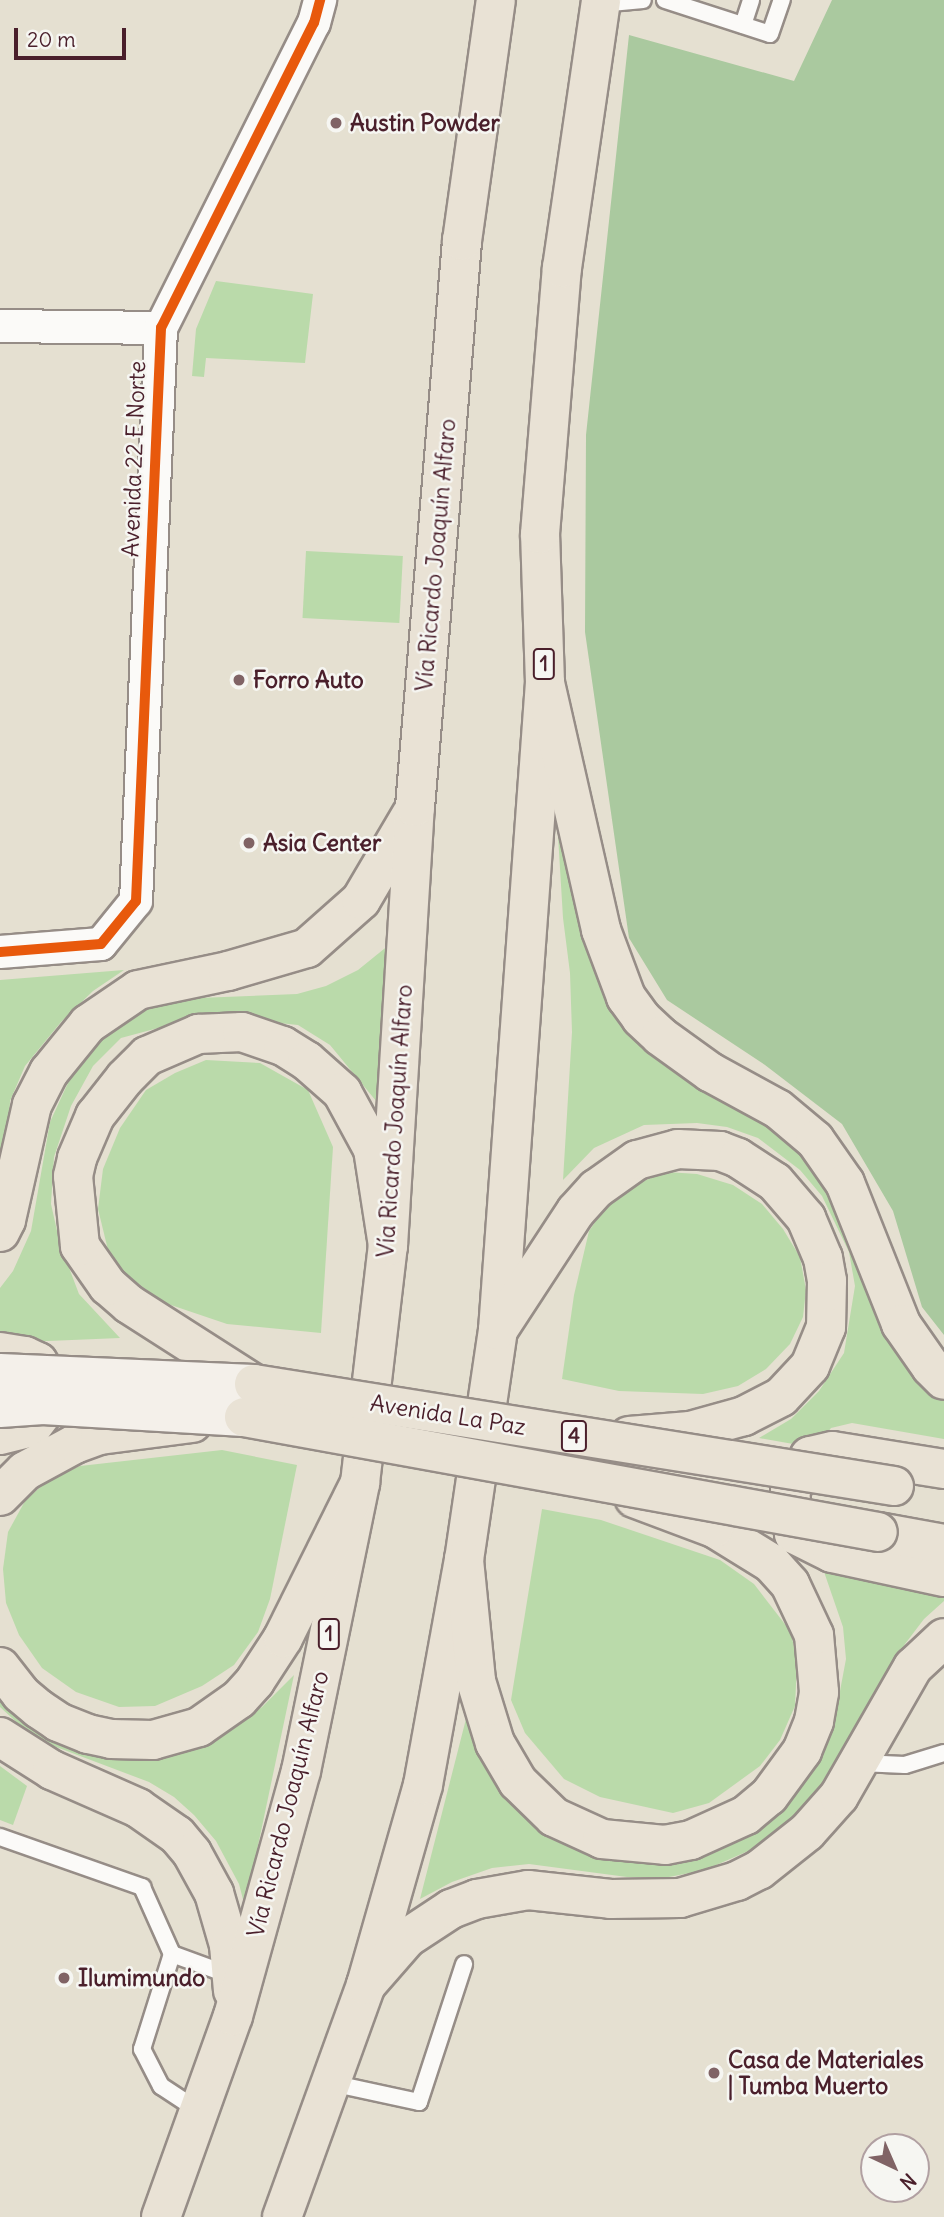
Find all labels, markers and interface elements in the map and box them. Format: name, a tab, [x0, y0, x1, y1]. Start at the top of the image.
scale bar	[18, 14, 130, 58]
text: 20 m	[27, 26, 76, 53]
place label: Austin Powder	[350, 109, 500, 137]
marker: Austin Powder	[328, 115, 344, 131]
street label: Avenida 22 E Norte	[117, 360, 151, 558]
street label: Vía Ricardo Joaquín Alfaro	[410, 417, 462, 693]
road number: 1	[532, 646, 556, 682]
place label: Forro Auto	[253, 666, 364, 694]
marker: Forro Auto	[231, 672, 247, 688]
place label: Asia Center	[263, 829, 381, 857]
marker: Asia Center	[241, 835, 257, 851]
street label: Vía Ricardo Joaquín Alfaro	[372, 984, 418, 1258]
street label: Avenida La Paz	[368, 1389, 528, 1441]
road number: 4	[560, 1418, 588, 1454]
road number: 1	[317, 1616, 341, 1652]
street label: Vía Ricardo Joaquín Alfaro	[242, 1668, 334, 1940]
place label: Ilumimundo	[78, 1964, 205, 1992]
marker: Ilumimundo	[56, 1970, 72, 1986]
place label: Casa de Materiales | Tumba Muerto	[728, 2046, 924, 2100]
marker: Casa de Materiales | Tumba Muerto	[706, 2065, 722, 2081]
north arrow	[860, 2133, 930, 2203]
text: N	[895, 2168, 921, 2195]

